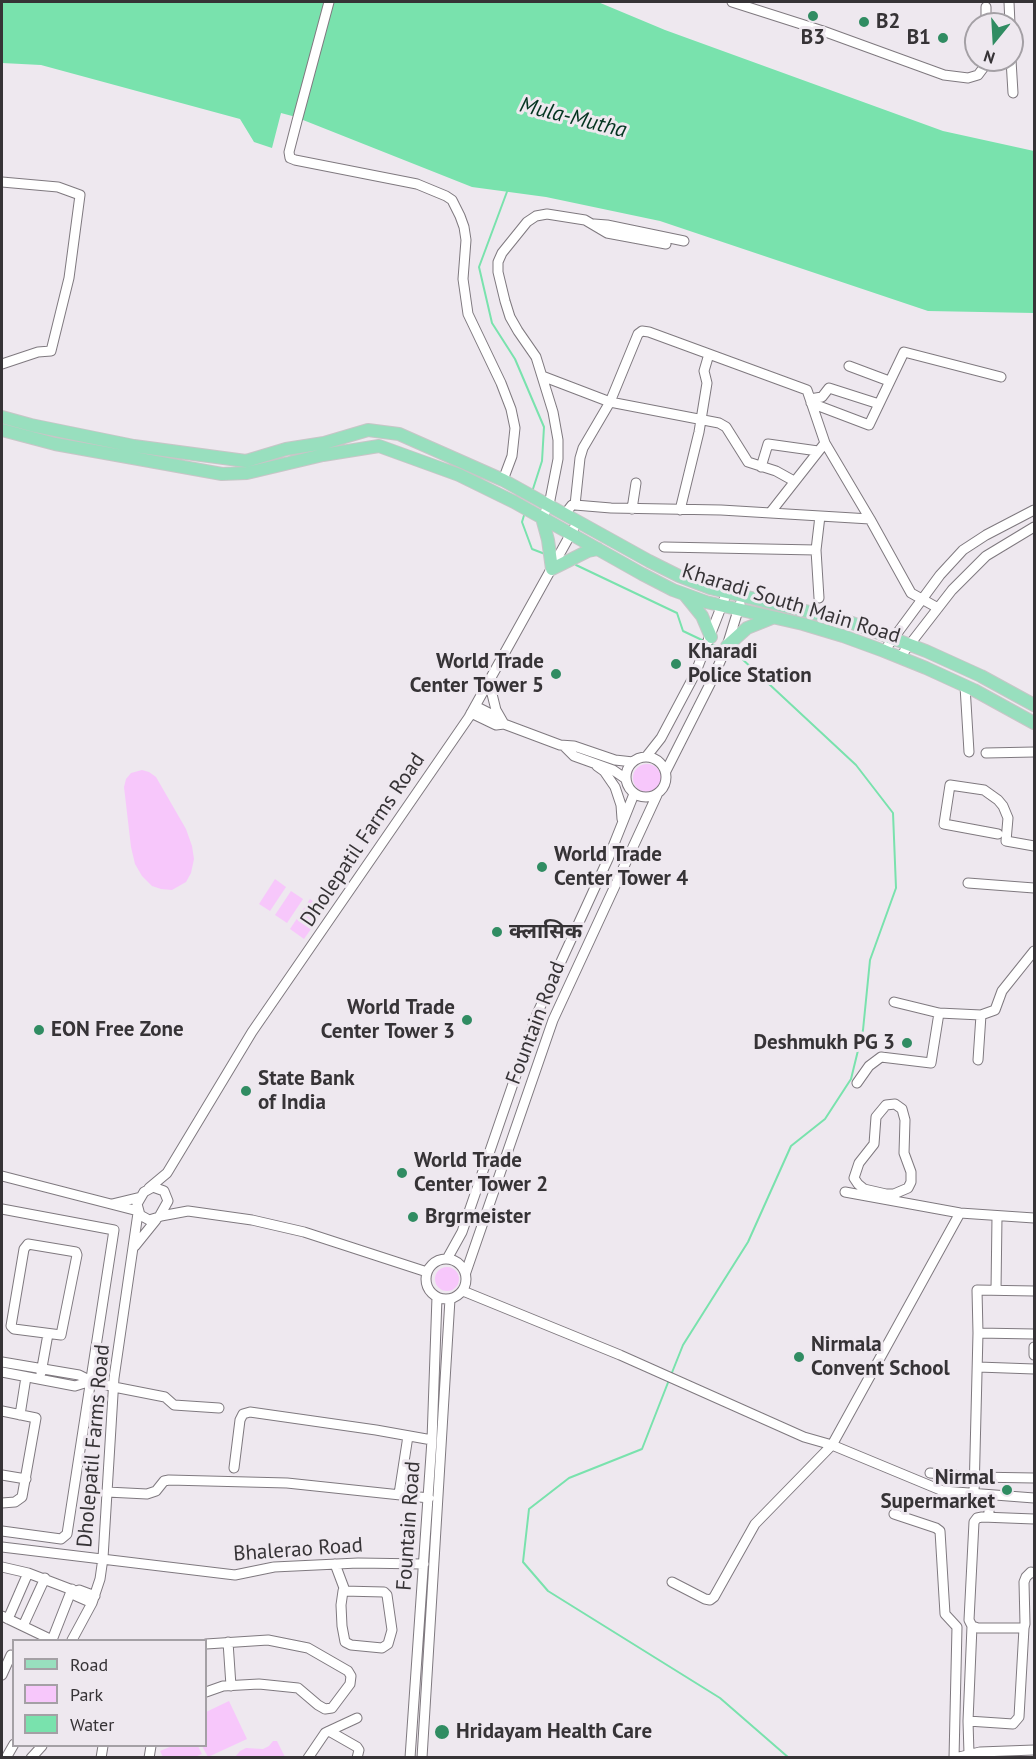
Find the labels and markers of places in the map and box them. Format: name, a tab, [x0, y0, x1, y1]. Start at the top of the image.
marker: B3	[806, 9, 820, 23]
place label: B2	[876, 9, 900, 35]
marker: B2	[857, 15, 871, 29]
place label: B3	[801, 25, 825, 51]
place label: B1	[907, 25, 931, 51]
marker: B1	[936, 31, 950, 45]
place label: Kharadi Police Station	[688, 639, 812, 689]
place label: World Trade Center Tower 5	[410, 649, 544, 699]
marker: Kharadi Police Station	[669, 657, 683, 671]
marker: World Trade Center Tower 5	[549, 667, 563, 681]
place label: World Trade Center Tower 4	[554, 842, 688, 892]
marker: World Trade Center Tower 4	[535, 860, 549, 874]
place label: क्लासिक	[509, 919, 582, 945]
marker: क्लासिक	[490, 925, 504, 939]
place label: World Trade Center Tower 3	[321, 995, 455, 1045]
marker: World Trade Center Tower 3	[460, 1013, 474, 1027]
place label: EON Free Zone	[51, 1017, 184, 1043]
marker: EON Free Zone	[32, 1023, 46, 1037]
place label: Deshmukh PG 3	[753, 1030, 895, 1056]
marker: Deshmukh PG 3	[900, 1036, 914, 1050]
place label: State Bank of India	[258, 1066, 355, 1116]
marker: State Bank of India	[239, 1084, 253, 1098]
place label: World Trade Center Tower 2	[414, 1148, 548, 1198]
marker: World Trade Center Tower 2	[395, 1166, 409, 1180]
place label: Brgrmeister	[425, 1204, 531, 1230]
marker: Brgrmeister	[406, 1210, 420, 1224]
place label: Nirmala Convent School	[811, 1332, 950, 1382]
marker: Nirmala Convent School	[792, 1350, 806, 1364]
place label: Nirmal Supermarket	[880, 1465, 995, 1515]
marker: Nirmal Supermarket	[1000, 1483, 1014, 1497]
place label: Hridayam Health Care	[456, 1719, 652, 1745]
marker: Hridayam Health Care	[433, 1723, 451, 1741]

